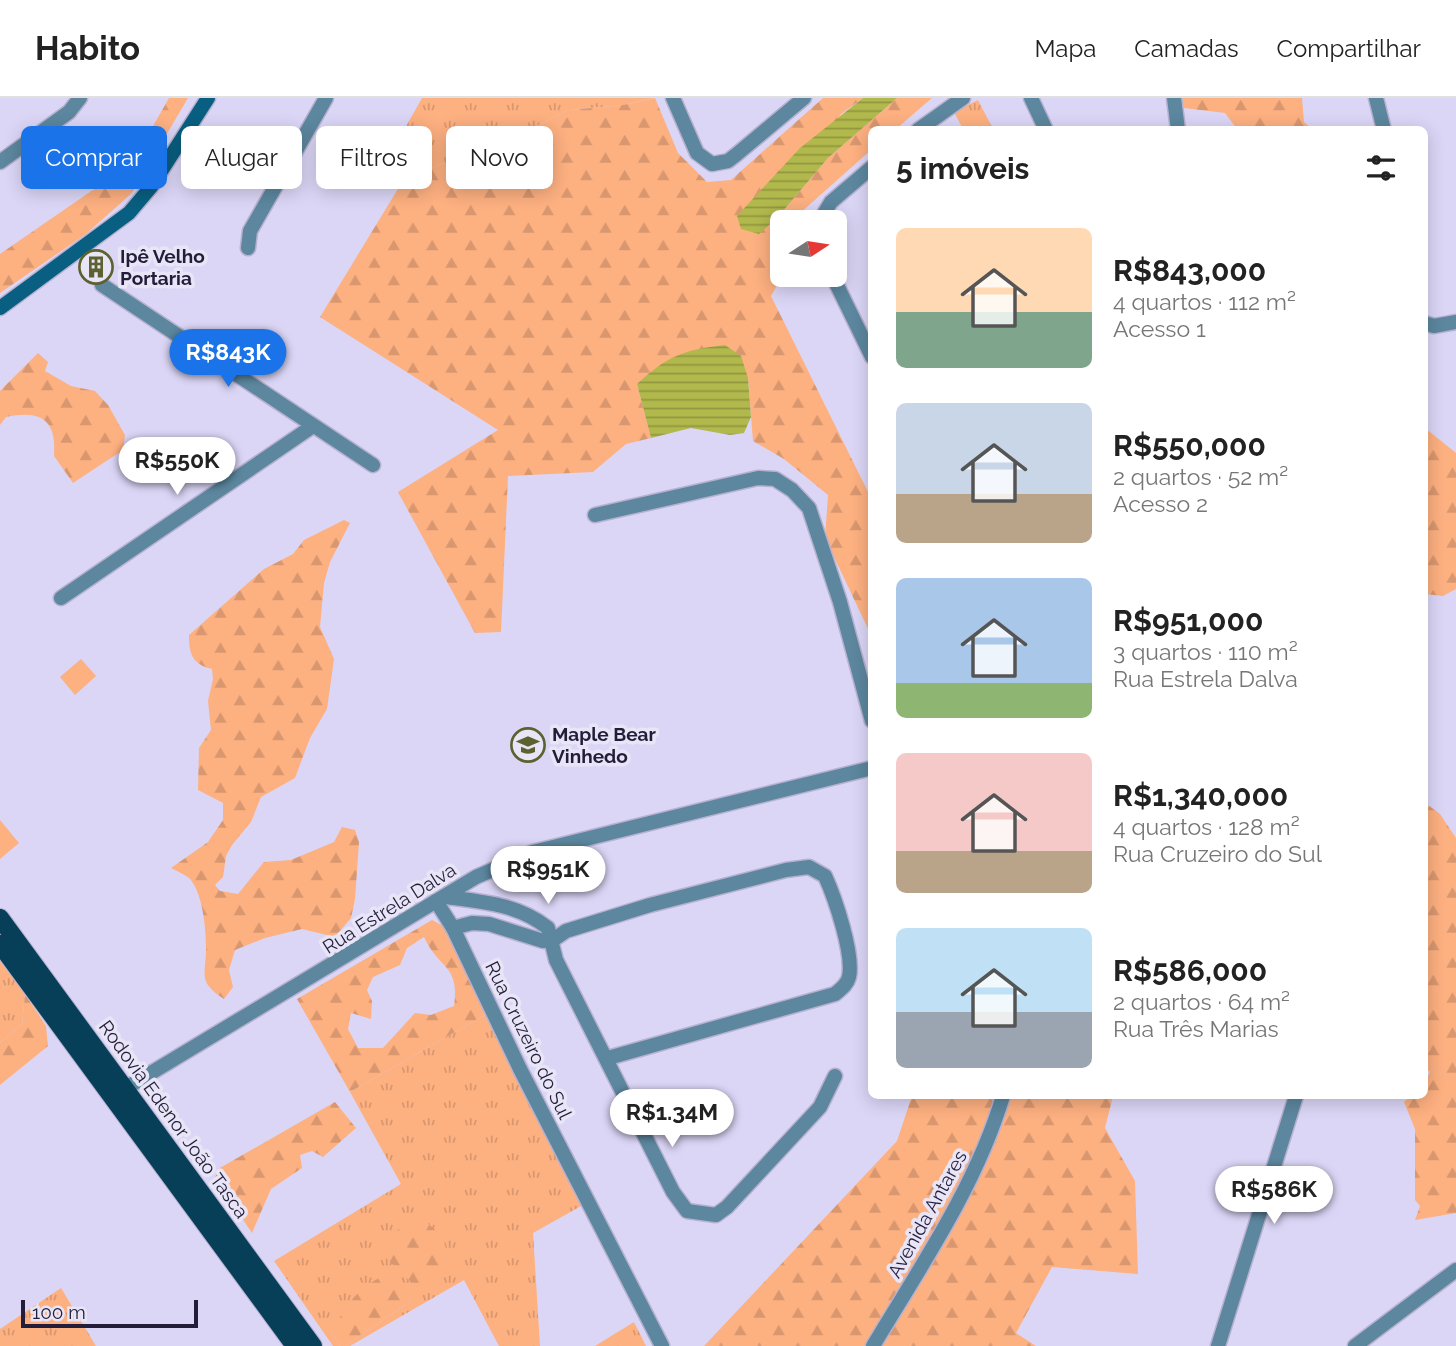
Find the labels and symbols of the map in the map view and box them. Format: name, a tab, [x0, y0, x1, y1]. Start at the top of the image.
north arrow	[770, 210, 847, 287]
place label: Ipê Velho Portaria	[120, 245, 205, 289]
building icon: Ipê Velho Portaria	[77, 248, 115, 286]
pin: R$843K	[171, 330, 285, 389]
pin: R$550K	[120, 438, 234, 497]
place label: Maple Bear Vinhedo	[552, 723, 656, 767]
school or university icon: Maple Bear Vinhedo	[509, 726, 547, 764]
pin: R$951K	[491, 846, 605, 906]
street label: Rua Estrela Dalva	[318, 858, 460, 958]
street label: Rua Cruzeiro do Sul	[481, 958, 577, 1123]
street label: Rodovia Edenor João Tasca	[95, 1016, 253, 1222]
pin: R$1.34M	[607, 1090, 737, 1149]
street label: Avenida Antares	[883, 1147, 971, 1281]
pin: R$586K	[1217, 1166, 1331, 1226]
scale bar	[21, 1297, 198, 1329]

